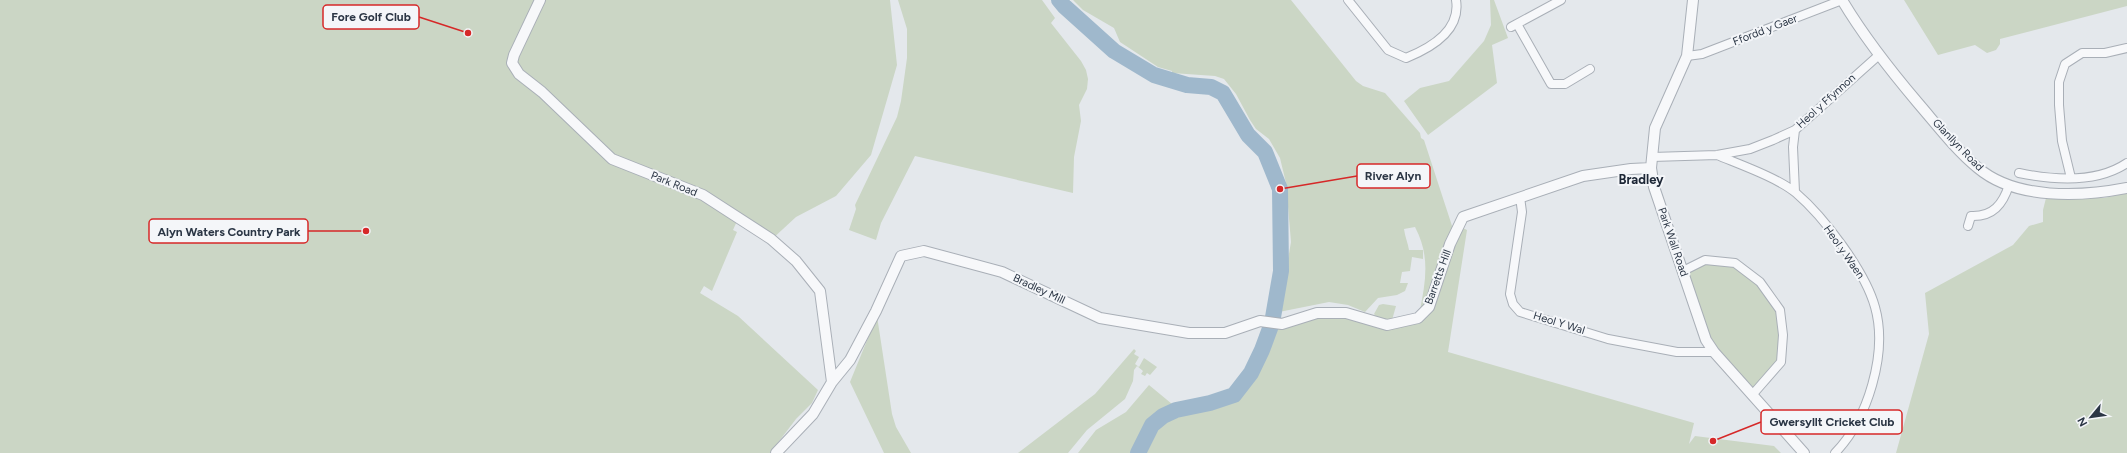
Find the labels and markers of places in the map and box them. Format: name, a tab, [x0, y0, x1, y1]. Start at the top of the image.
callout: Fore Golf Club	[323, 5, 419, 29]
callout: River Alyn	[1357, 164, 1430, 188]
callout: Alyn Waters Country Park	[149, 219, 308, 243]
callout: Gwersyllt Cricket Club	[1761, 410, 1902, 434]

